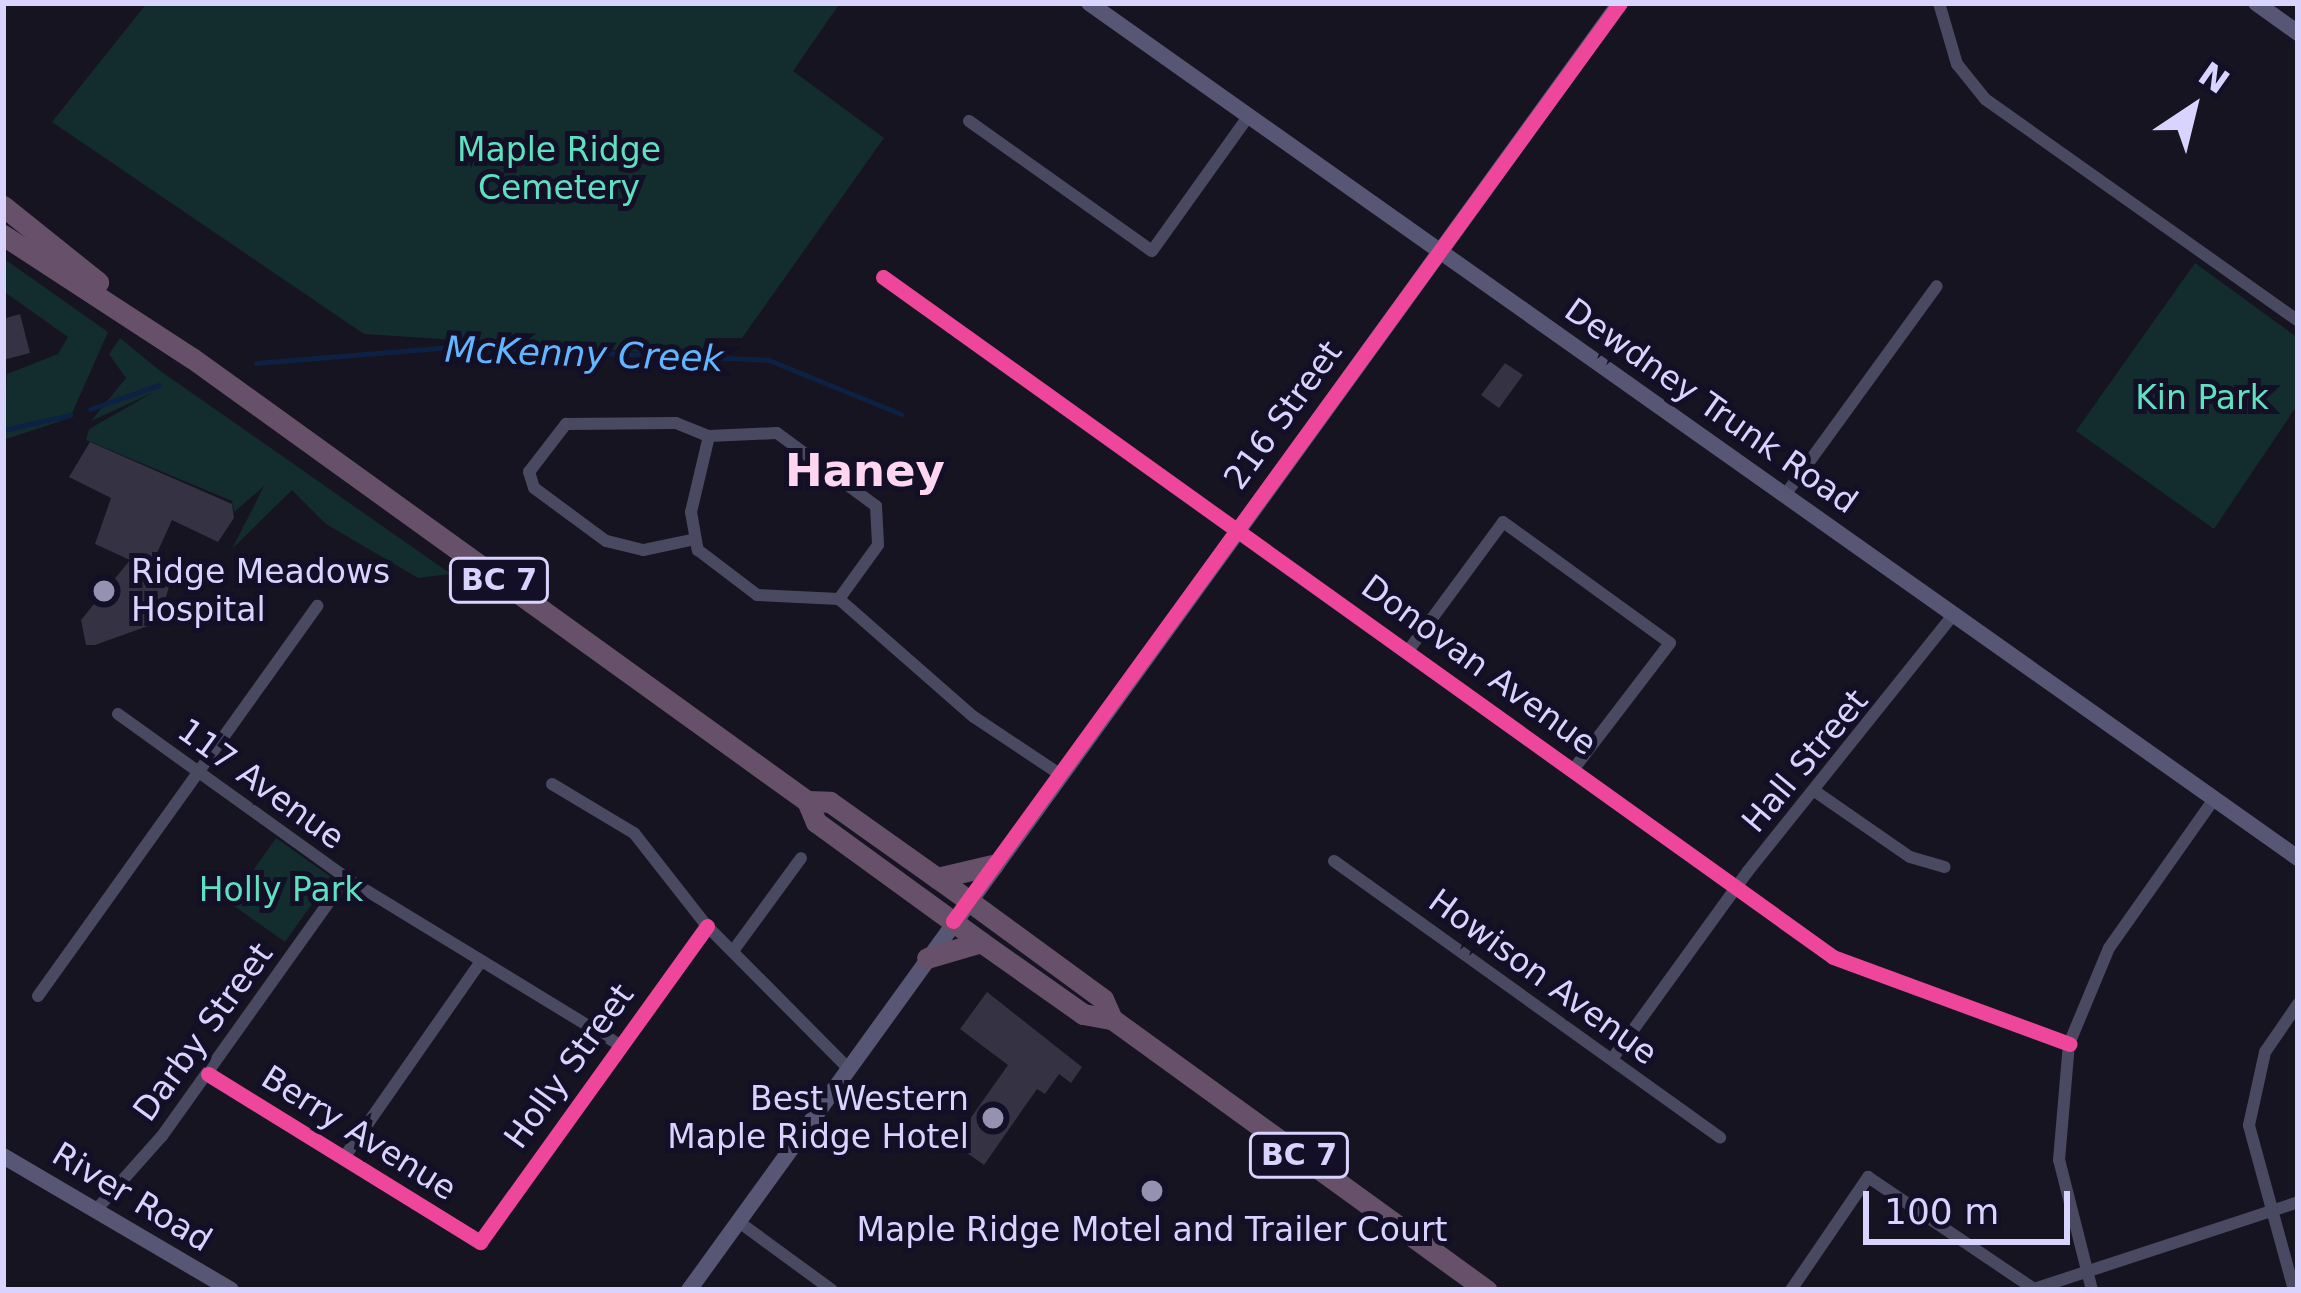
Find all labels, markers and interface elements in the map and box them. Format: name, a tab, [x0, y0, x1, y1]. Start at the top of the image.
north arrow	[2133, 48, 2253, 168]
text: N	[2191, 54, 2236, 102]
park label: Maple Ridge Cemetery	[457, 130, 661, 208]
street label: Dewdney Trunk Road	[1557, 290, 1865, 522]
water label: McKenny Creek	[444, 328, 724, 380]
street label: 216 Street	[1216, 333, 1350, 497]
park label: Kin Park	[2135, 378, 2269, 418]
district label: Haney	[785, 444, 945, 498]
place label: Ridge Meadows Hospital	[131, 552, 390, 630]
road number: BC 7	[448, 556, 550, 604]
street label: Donovan Avenue	[1354, 567, 1604, 763]
marker: Ridge Meadows Hospital	[88, 575, 120, 607]
street label: Hall Street	[1734, 682, 1876, 840]
street label: 117 Avenue	[170, 710, 352, 858]
park label: Holly Park	[199, 870, 363, 910]
street label: Howison Avenue	[1421, 881, 1665, 1073]
street label: Darby Street	[125, 935, 281, 1129]
street label: Holly Street	[496, 976, 642, 1156]
street label: Berry Avenue	[254, 1057, 464, 1209]
place label: Best Western Maple Ridge Hotel	[667, 1079, 969, 1157]
marker: Best Western Maple Ridge Hotel	[980, 1105, 1006, 1131]
road number: BC 7	[1248, 1131, 1350, 1179]
street label: River Road	[45, 1134, 219, 1260]
scale bar	[1869, 1167, 2076, 1241]
marker: Maple Ridge Motel and Trailer Court	[1139, 1178, 1165, 1204]
text: 100 m	[1884, 1191, 1999, 1232]
place label: Maple Ridge Motel and Trailer Court	[857, 1210, 1447, 1250]

